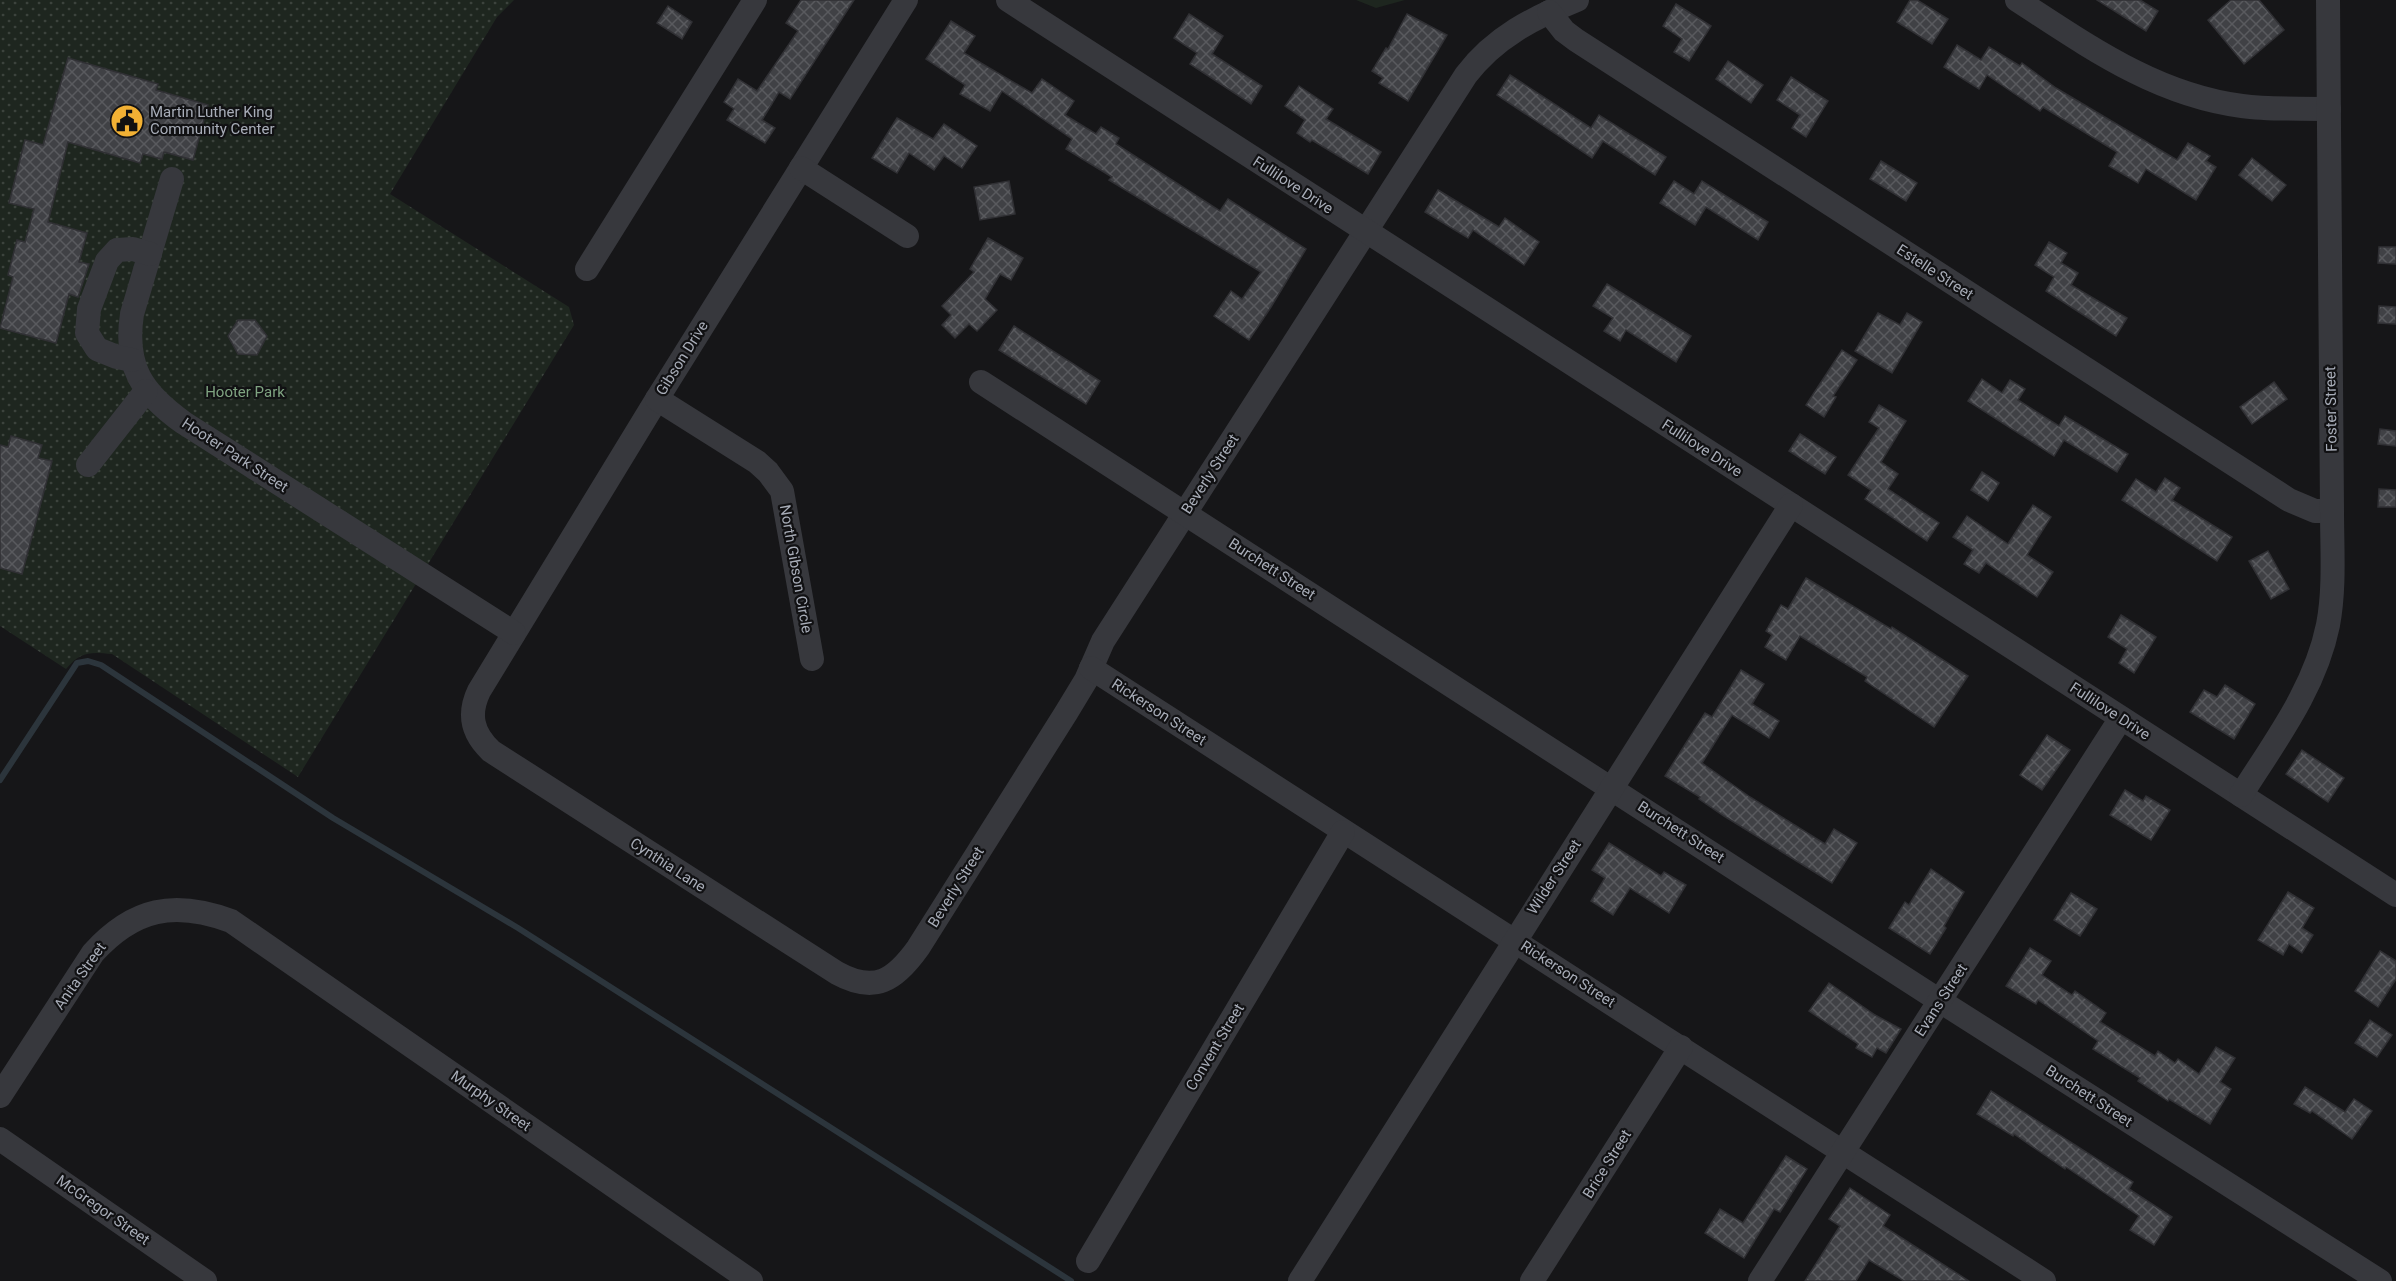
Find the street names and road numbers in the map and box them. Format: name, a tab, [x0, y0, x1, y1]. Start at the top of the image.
street label: Fullilove Drive	[1250, 152, 1337, 218]
street label: Estelle Street	[1893, 241, 1977, 303]
street label: Gibson Drive	[652, 317, 712, 399]
street label: Foster Street	[2321, 366, 2341, 452]
street label: Hooter Park Street	[179, 414, 292, 496]
street label: Fullilove Drive	[1659, 415, 1746, 481]
street label: Beverly Street	[1178, 431, 1243, 517]
street label: North Gibson Circle	[776, 503, 816, 635]
street label: Burchett Street	[1225, 534, 1319, 604]
street label: Rickerson Street	[1108, 675, 1210, 749]
street label: Fullilove Drive	[2067, 678, 2154, 744]
street label: Burchett Street	[1634, 797, 1728, 867]
street label: Cynthia Lane	[627, 834, 709, 896]
street label: Wilder Street	[1523, 836, 1585, 918]
street label: Beverly Street	[924, 843, 988, 931]
street label: Rickerson Street	[1517, 937, 1619, 1011]
street label: Anita Street	[50, 939, 110, 1013]
street label: Evans Street	[1911, 960, 1971, 1040]
street label: Convent Street	[1182, 1000, 1248, 1094]
street label: Burchett Street	[2042, 1061, 2136, 1131]
street label: Murphy Street	[448, 1067, 535, 1135]
street label: Brice Street	[1579, 1126, 1635, 1201]
street label: McGregor Street	[53, 1171, 153, 1249]

